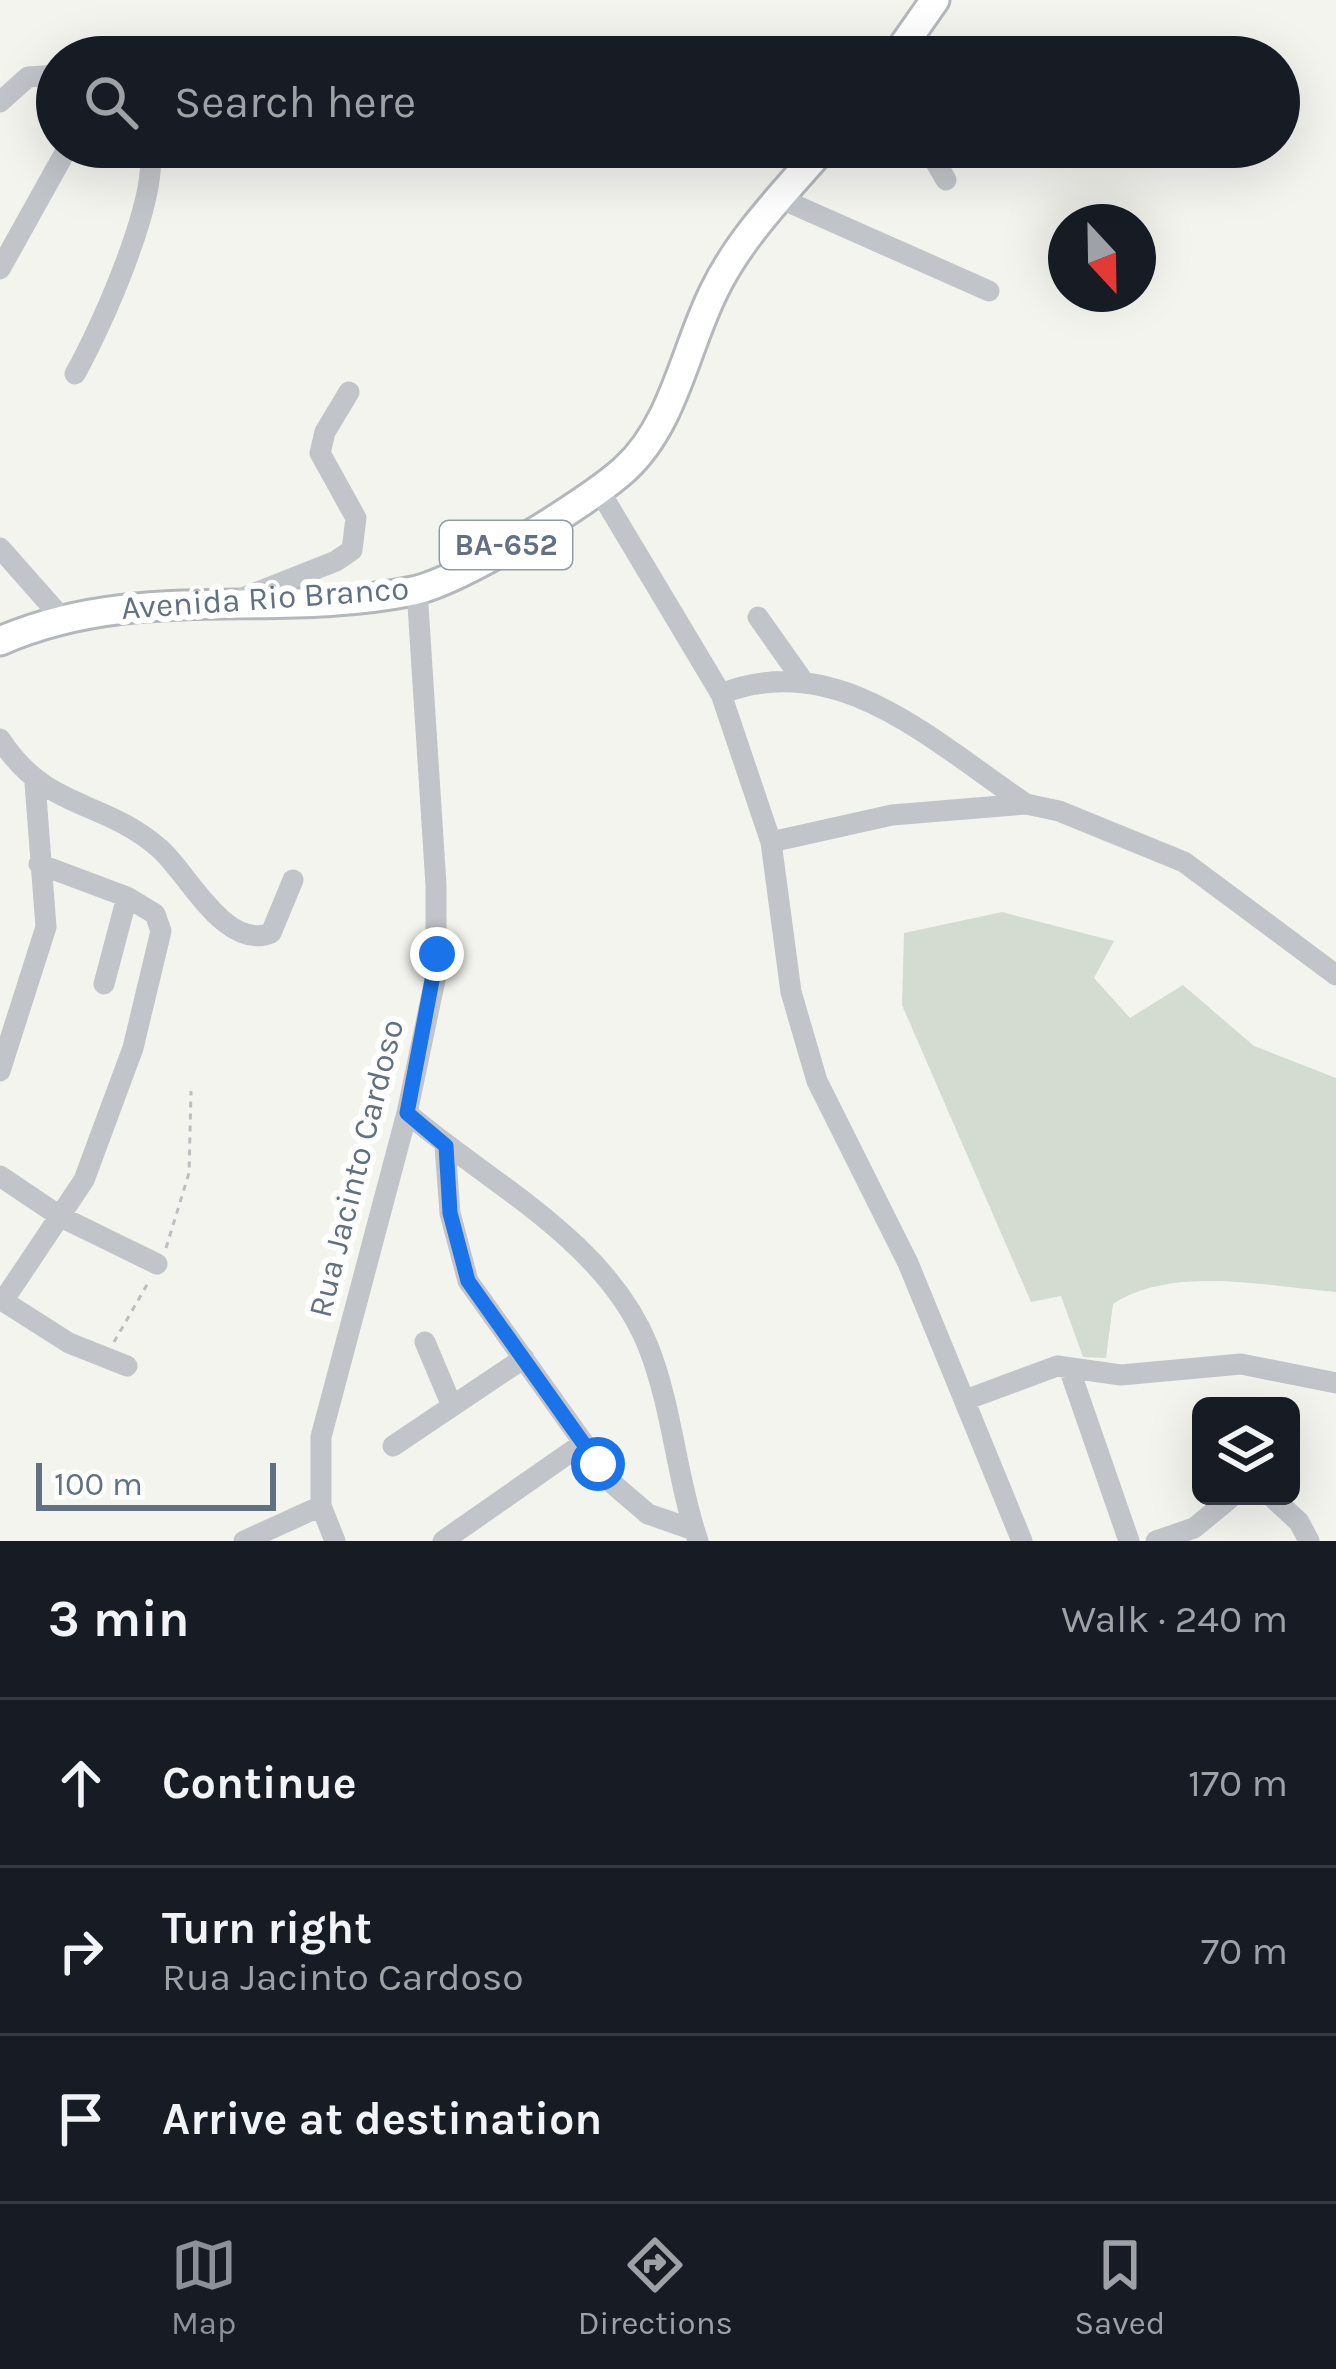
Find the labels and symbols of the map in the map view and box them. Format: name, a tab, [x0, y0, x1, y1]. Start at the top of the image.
north arrow	[1048, 204, 1156, 312]
road number: BA-652	[440, 521, 572, 569]
street label: Avenida Rio Branco	[120, 569, 410, 627]
route end	[410, 927, 464, 981]
street label: Rua Jacinto Cardoso	[301, 1015, 411, 1321]
route start	[571, 1437, 625, 1491]
scale bar	[36, 1457, 276, 1510]

